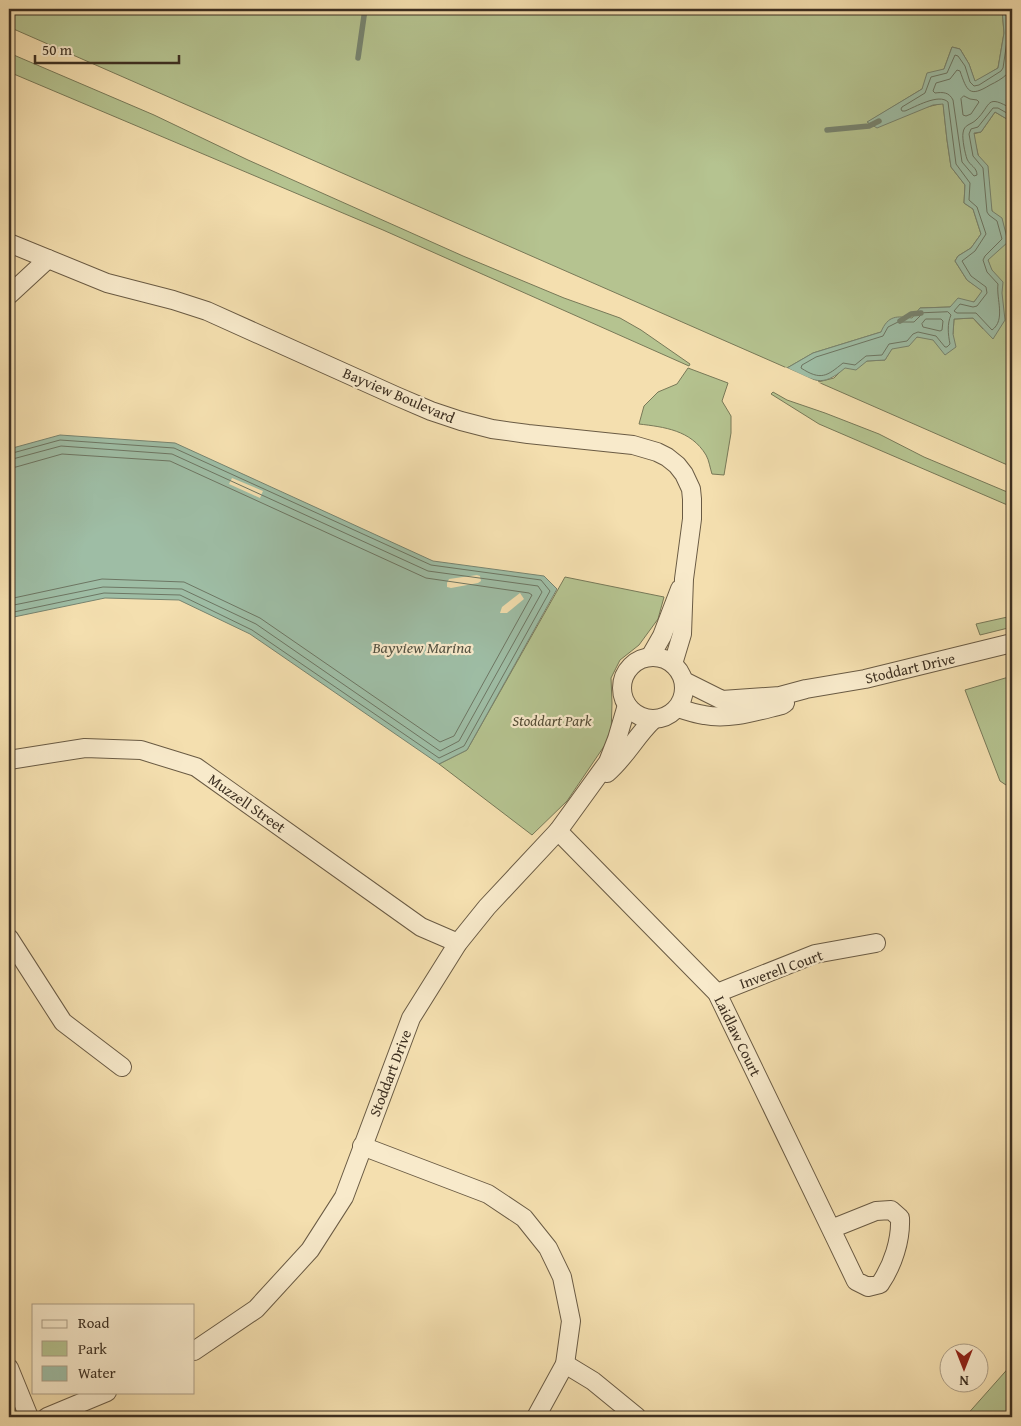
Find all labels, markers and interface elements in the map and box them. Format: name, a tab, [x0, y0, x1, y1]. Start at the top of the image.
scale bar	[35, 32, 179, 64]
text: 50 m	[42, 39, 73, 60]
street label: Bayview Boulevard	[340, 362, 458, 428]
water label: Bayview Marina	[371, 635, 472, 659]
street label: Stoddart Drive	[863, 647, 957, 689]
park label: Stoddart Park	[512, 710, 592, 731]
street label: Muzzell Street	[204, 769, 291, 838]
street label: Inverell Court	[736, 944, 826, 994]
street label: Laidlaw Court	[709, 992, 767, 1080]
street label: Stoddart Drive	[364, 1026, 416, 1120]
legend	[32, 1304, 195, 1394]
text: Road	[78, 1312, 109, 1333]
text: Park	[78, 1338, 107, 1359]
north arrow	[938, 1344, 988, 1394]
text: Water	[78, 1362, 116, 1383]
text: N	[959, 1371, 969, 1391]

